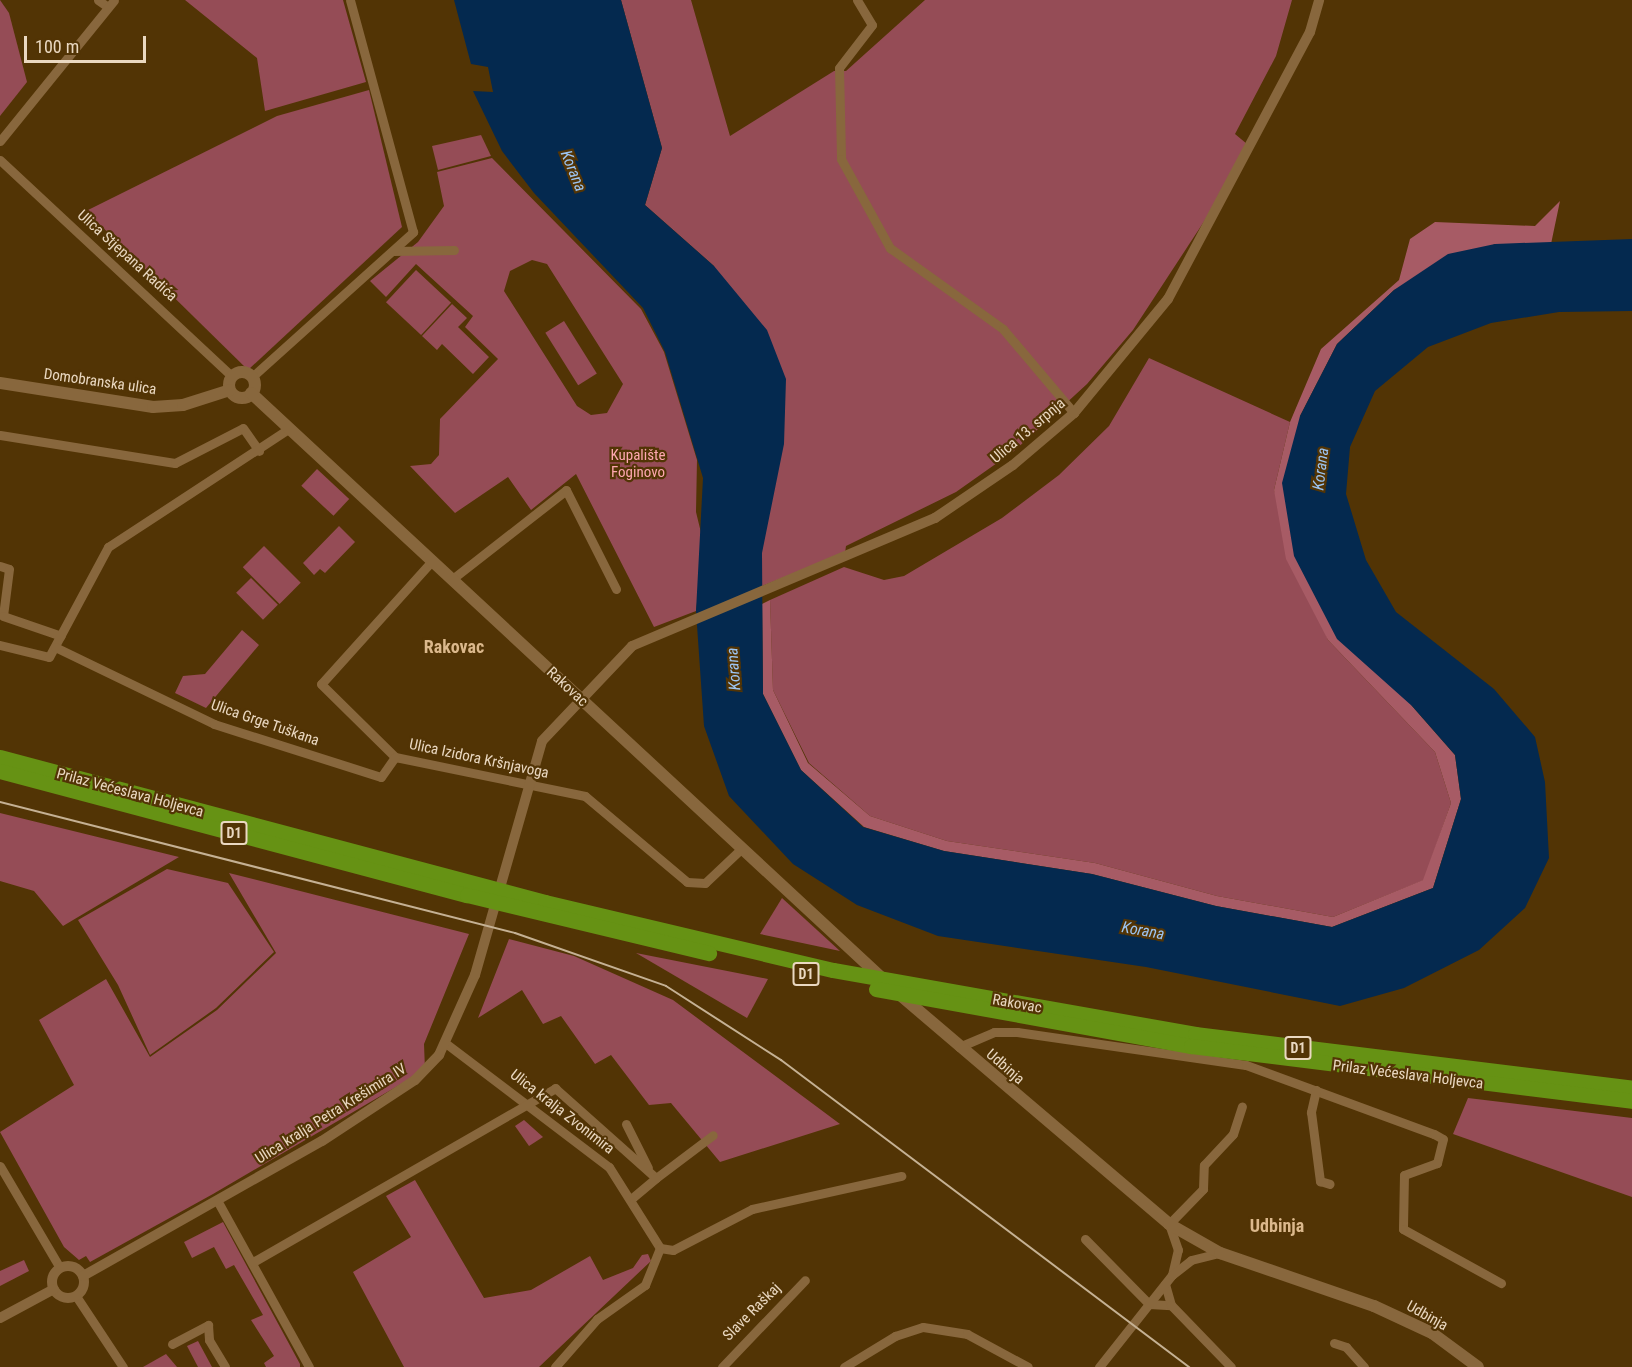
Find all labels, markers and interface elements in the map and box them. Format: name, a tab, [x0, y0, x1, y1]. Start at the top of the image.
scale bar	[27, 24, 148, 62]
text: 100 m	[35, 36, 79, 57]
water label: Korana	[556, 148, 590, 194]
street label: Ulica Stjepana Radića	[73, 206, 181, 306]
street label: Domobranska ulica	[43, 365, 157, 399]
street label: Ulica 13. srpnja	[987, 395, 1069, 467]
park label: Kupalište Foginovo	[610, 446, 666, 481]
water label: Korana	[1309, 447, 1333, 491]
district label: Rakovac	[424, 636, 484, 658]
water label: Korana	[723, 647, 745, 691]
street label: Rakovac	[543, 663, 591, 711]
street label: Ulica Grge Tuškana	[208, 696, 322, 750]
street label: Ulica Izidora Kršnjavoga	[408, 735, 550, 783]
street label: Prilaz Većeslava Holjevca	[55, 765, 205, 821]
road number: D1	[220, 822, 248, 844]
water label: Korana	[1120, 918, 1166, 944]
road number: D1	[792, 963, 820, 985]
street label: Rakovac	[991, 991, 1043, 1017]
road number: D1	[1284, 1037, 1312, 1059]
street label: Udbinja	[982, 1046, 1028, 1088]
street label: Prilaz Većeslava Holjevca	[1332, 1057, 1484, 1093]
street label: Ulica kralja Petra Krešimira IV	[252, 1060, 410, 1168]
street label: Ulica kralja Zvonimira	[506, 1066, 618, 1158]
district label: Udbinja	[1250, 1215, 1304, 1237]
street label: Slave Raškaj	[719, 1279, 785, 1345]
street label: Udbinja	[1403, 1297, 1451, 1335]

